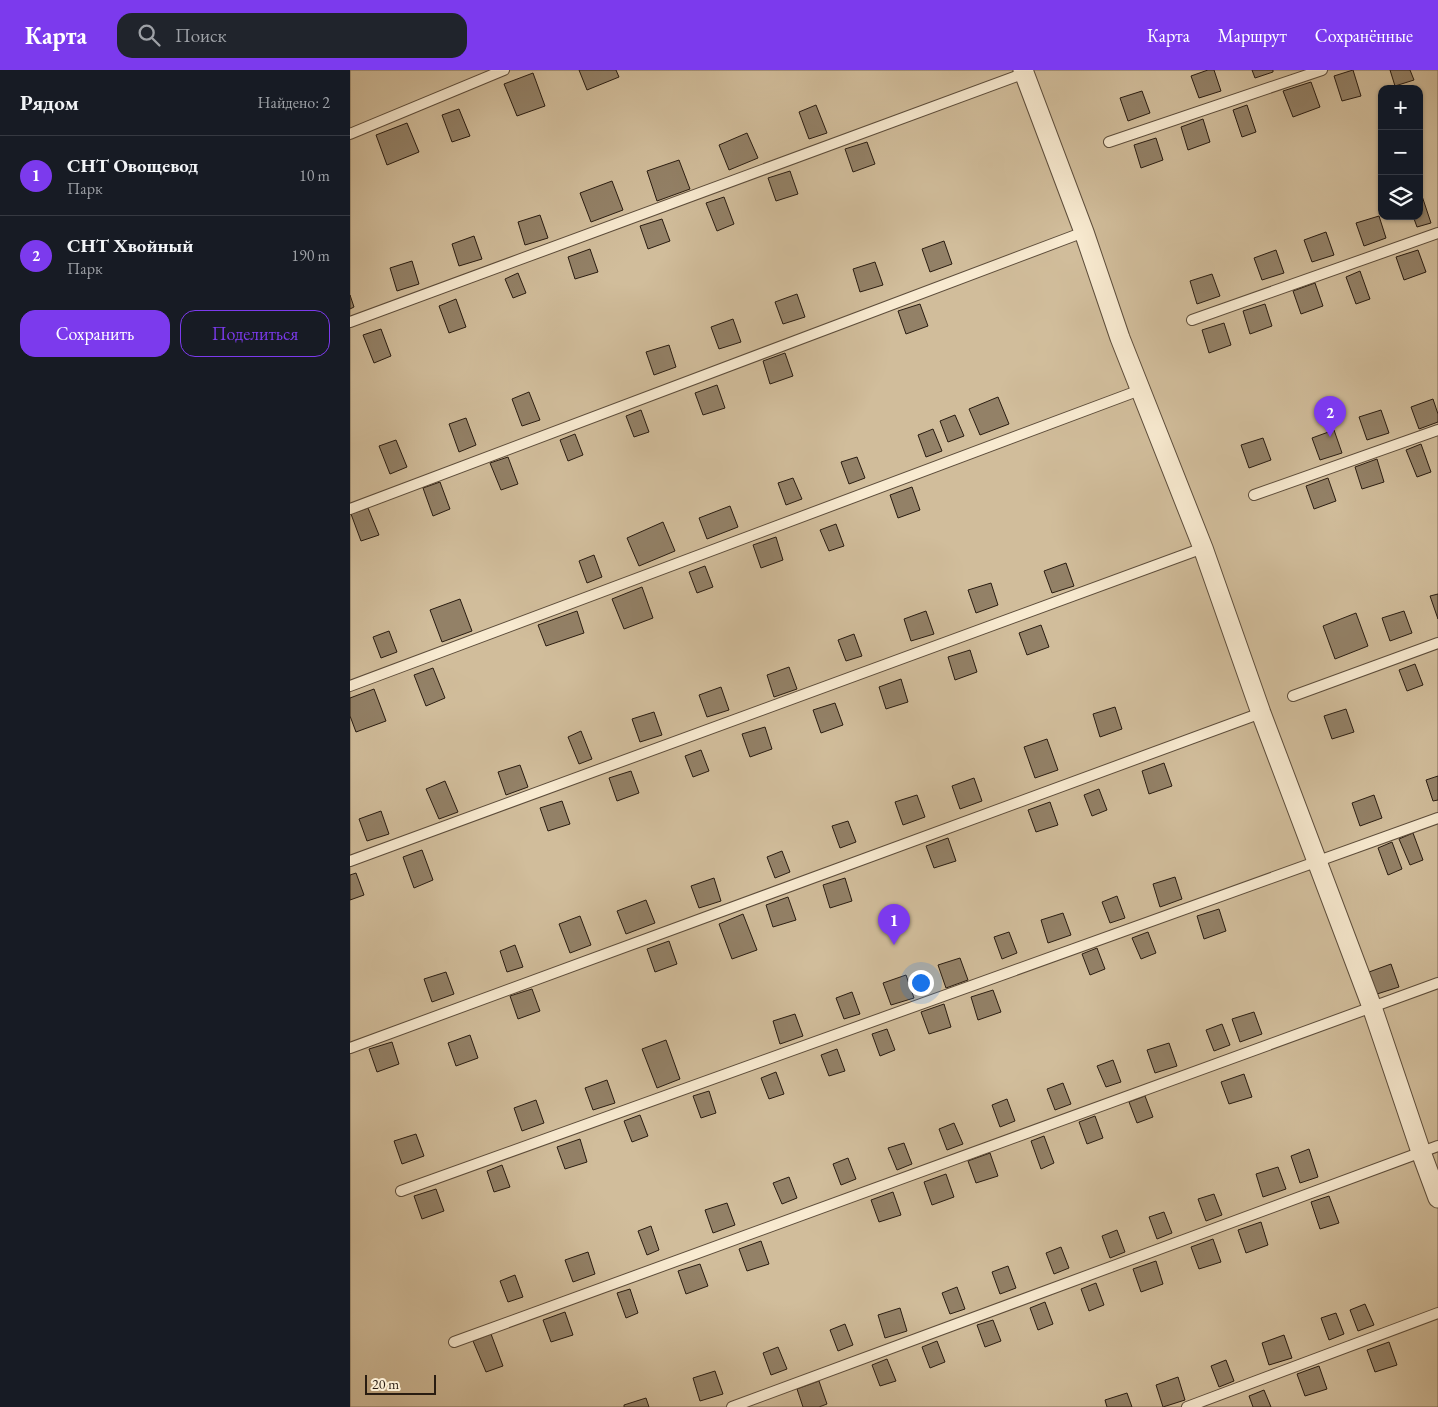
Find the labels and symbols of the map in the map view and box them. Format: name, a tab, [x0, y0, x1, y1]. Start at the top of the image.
pin: 2	[1314, 396, 1346, 437]
pin: 1	[878, 904, 910, 945]
your location	[908, 970, 934, 996]
scale bar	[365, 1372, 436, 1395]

